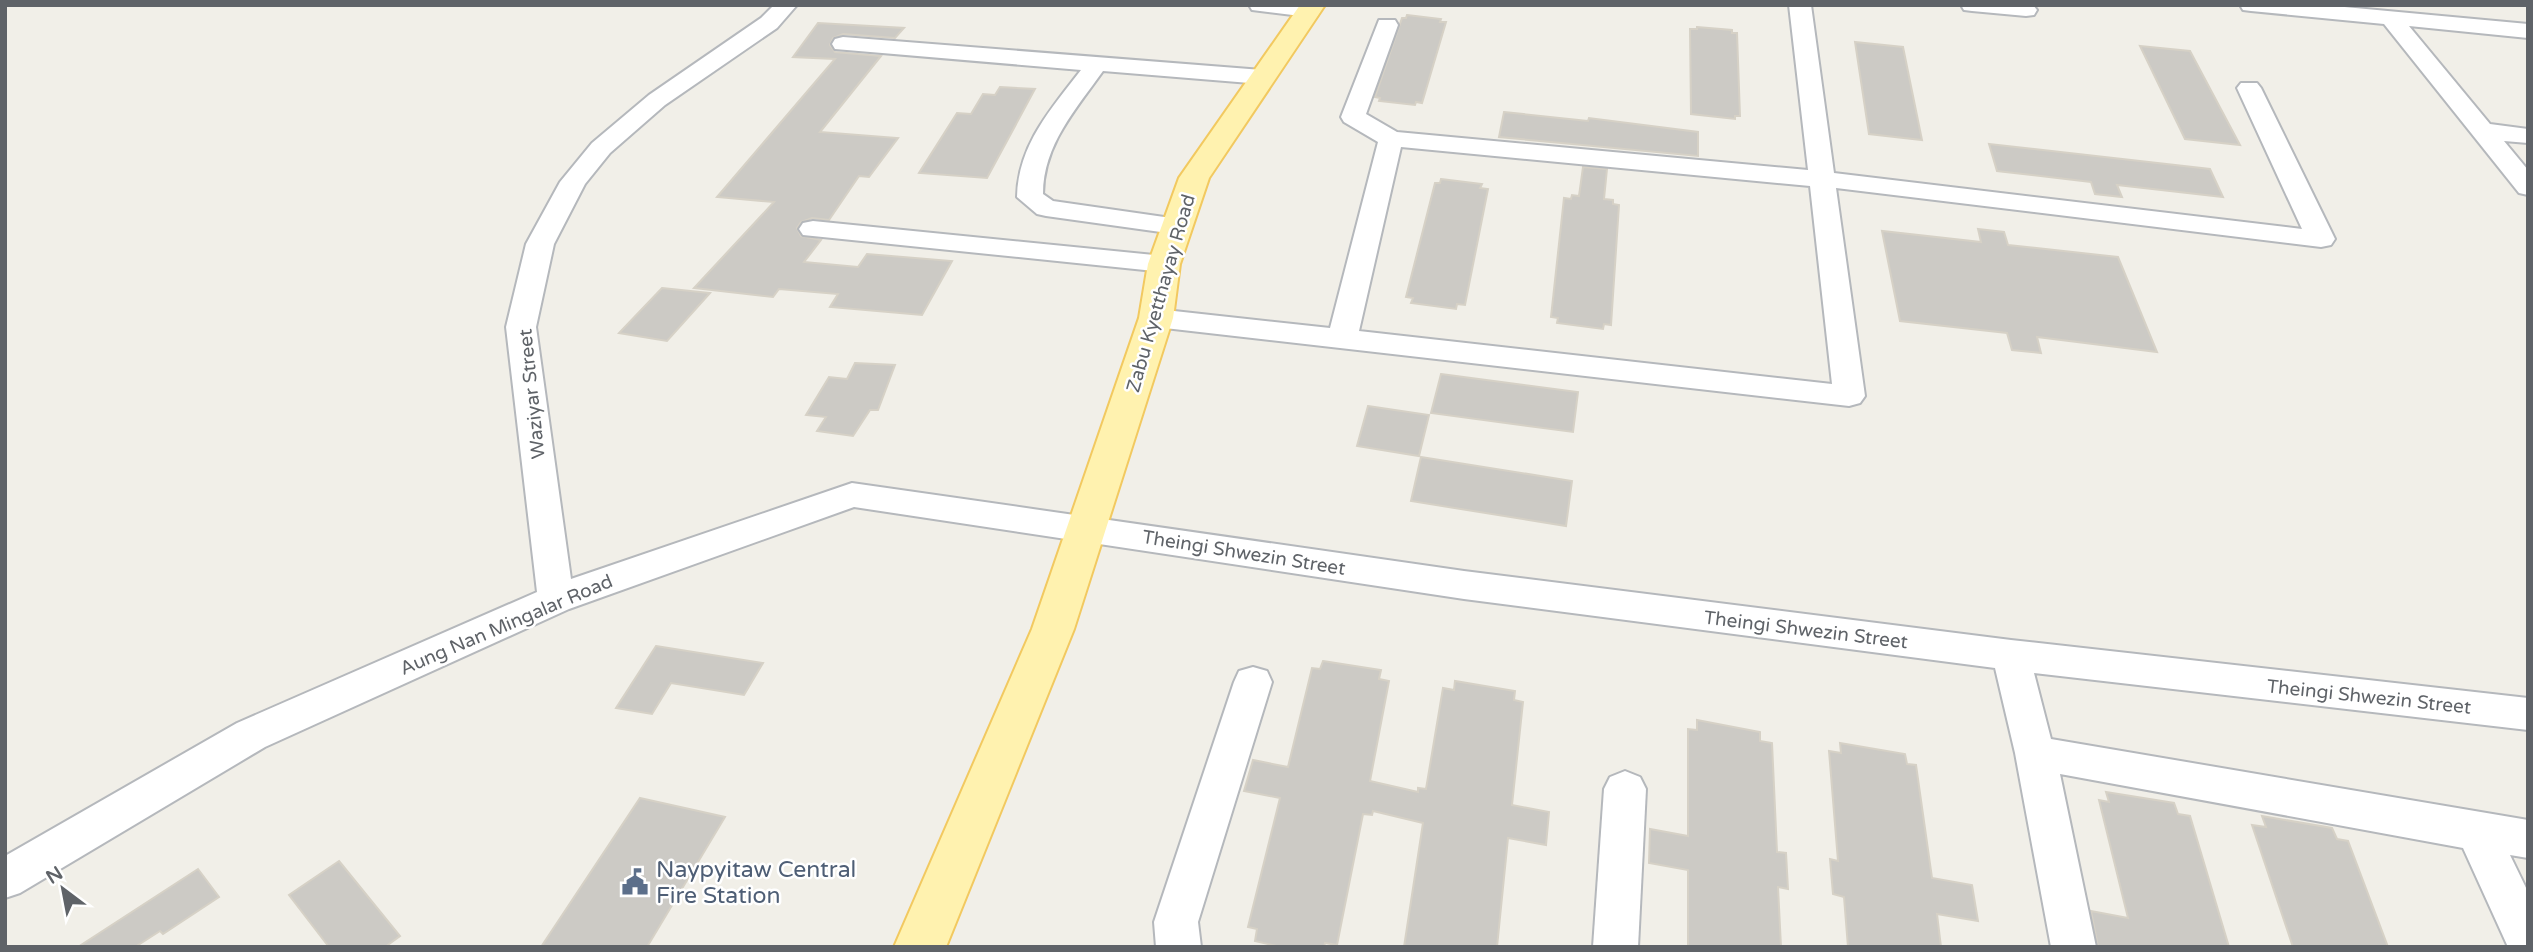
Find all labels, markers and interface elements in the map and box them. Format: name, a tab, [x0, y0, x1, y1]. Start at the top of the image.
street label: Zabu Kyetthayay Road	[1122, 192, 1200, 395]
street label: Waziyar Street	[514, 328, 550, 460]
street label: Theingi Shwezin Street	[1141, 526, 1347, 580]
street label: Aung Nan Mingalar Road	[397, 570, 616, 680]
street label: Theingi Shwezin Street	[1703, 607, 1909, 653]
street label: Theingi Shwezin Street	[2266, 675, 2472, 719]
north arrow	[28, 854, 98, 924]
place label: Naypyitaw Central Fire Station	[656, 856, 856, 910]
text: N	[42, 862, 67, 889]
public building icon: Naypyitaw Central Fire Station	[620, 867, 650, 897]

